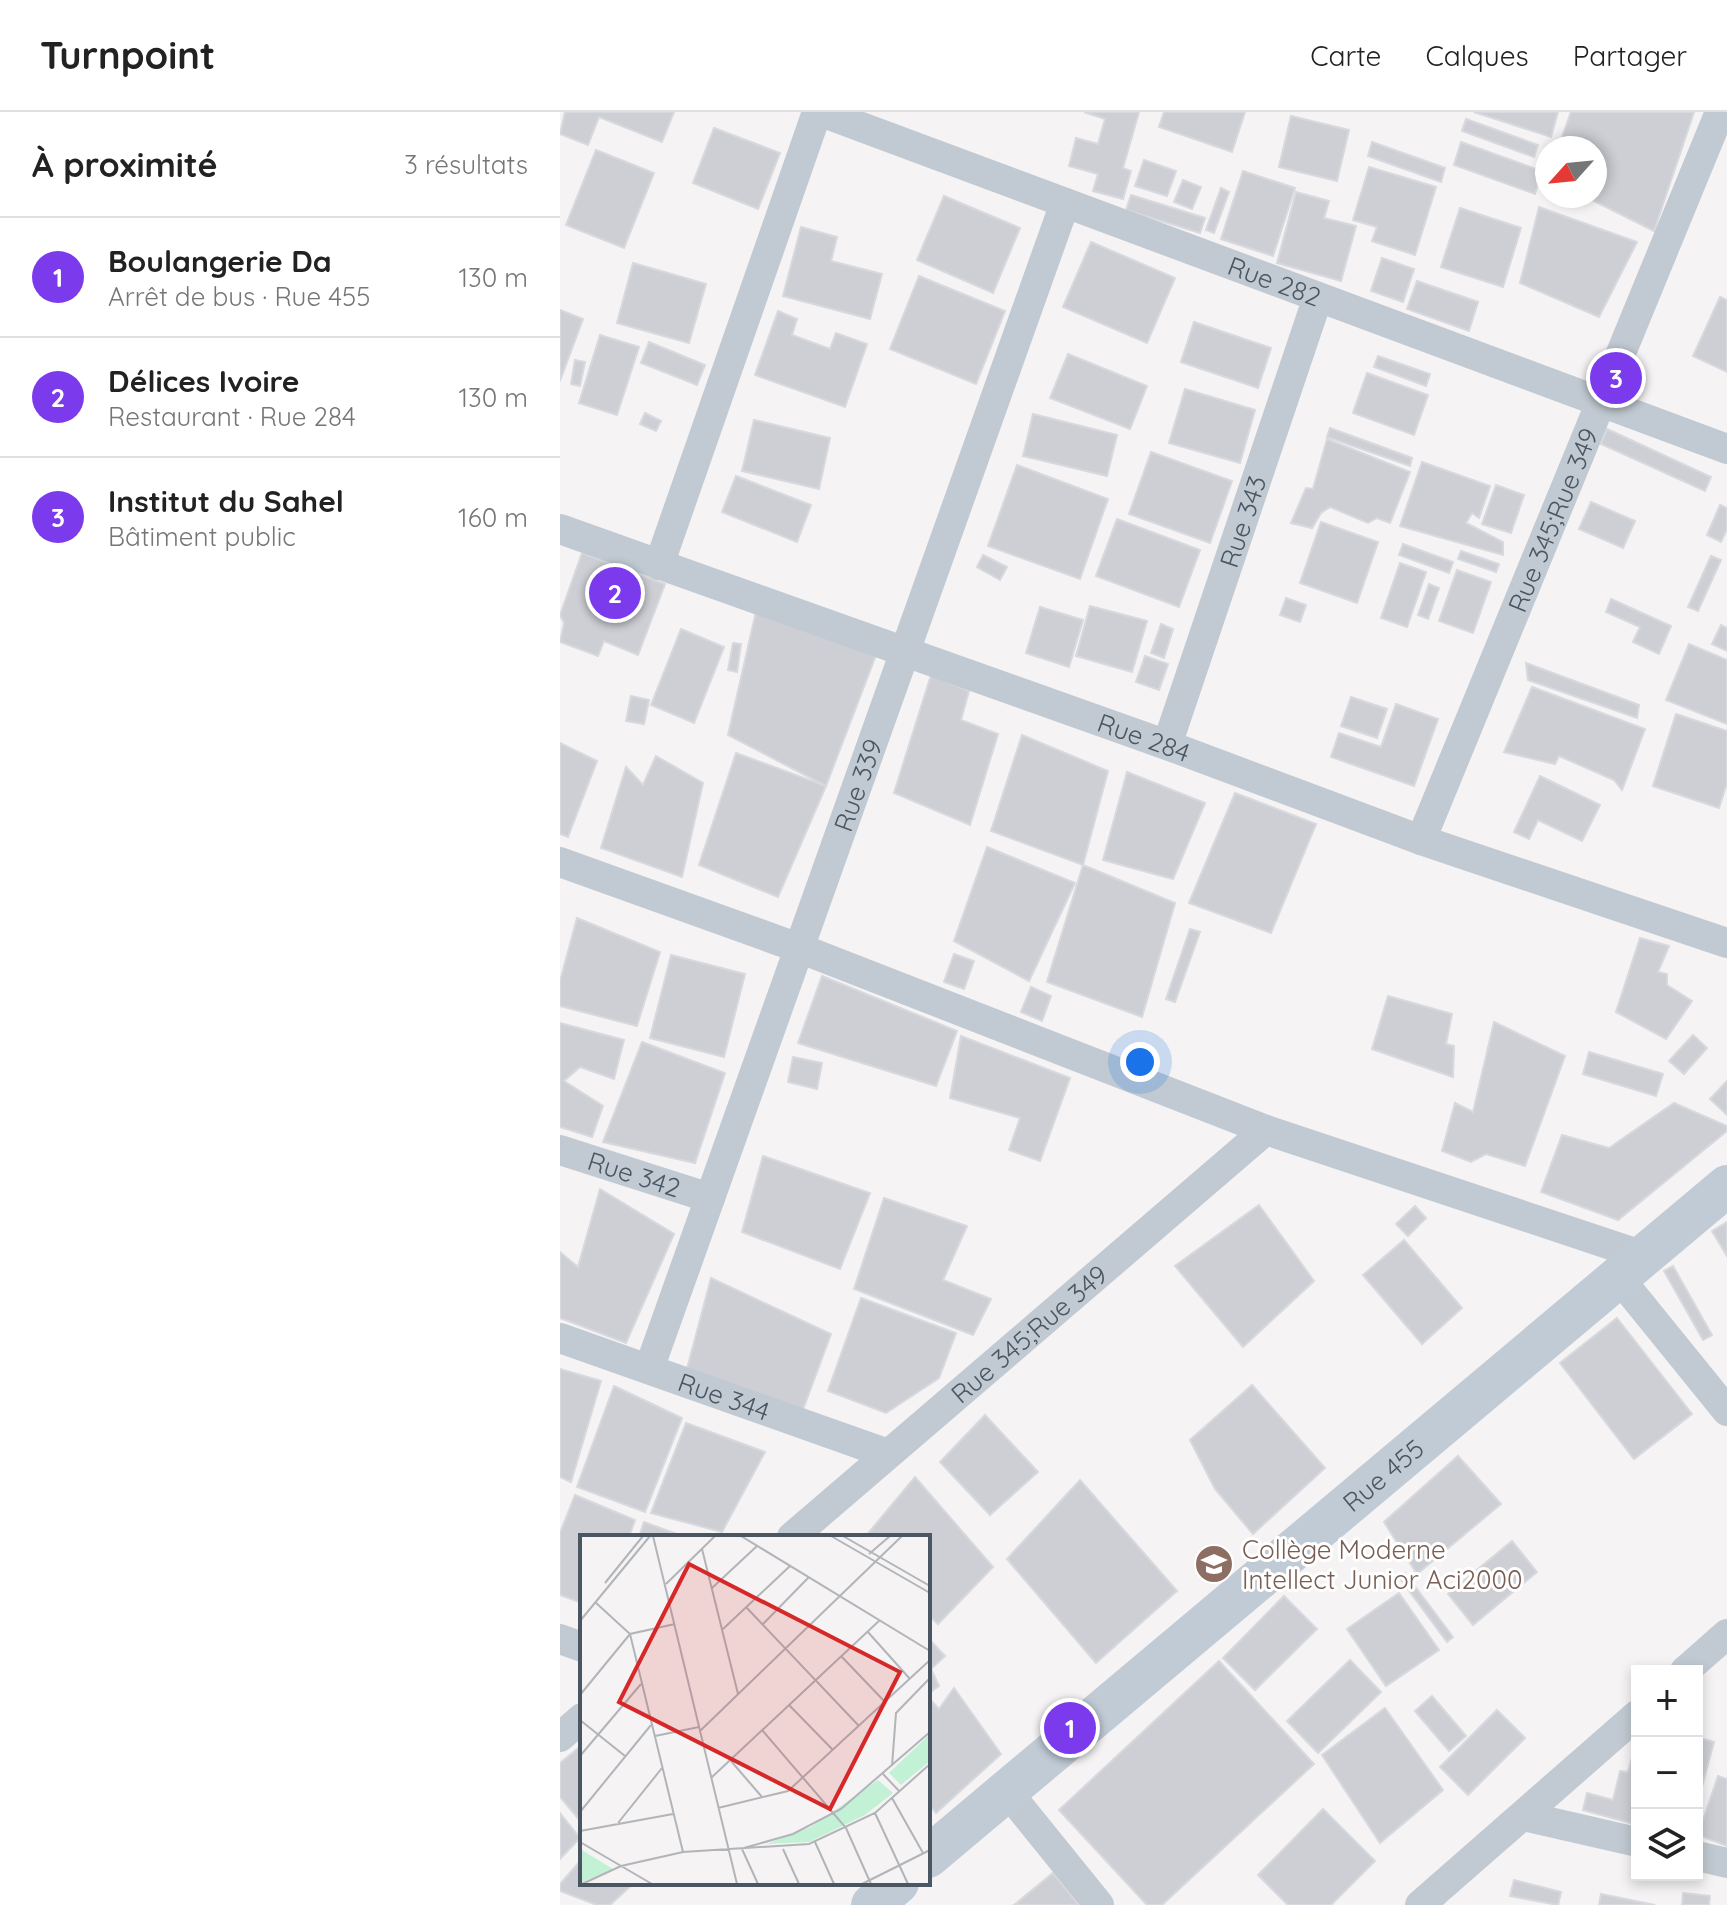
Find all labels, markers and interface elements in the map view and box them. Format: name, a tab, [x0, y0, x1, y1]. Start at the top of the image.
text: Turnpoint	[40, 31, 215, 79]
text: Carte	[1310, 38, 1381, 73]
text: Calques	[1425, 38, 1529, 73]
text: Partager	[1573, 38, 1687, 73]
north arrow	[1535, 136, 1607, 208]
text: À proximité	[32, 143, 218, 186]
text: 3 résultats	[404, 148, 528, 181]
text: Boulangerie Da	[108, 242, 332, 280]
street label: Rue 282	[1224, 248, 1326, 313]
text: 1	[53, 261, 63, 294]
text: 130 m	[458, 261, 528, 294]
text: Arrêt de bus · Rue 455	[108, 280, 370, 313]
pin: 3	[1590, 348, 1642, 408]
text: Délices Ivoire	[108, 362, 300, 400]
text: 2	[51, 381, 65, 414]
text: 130 m	[458, 381, 528, 414]
text: Restaurant · Rue 284	[108, 400, 356, 433]
street label: Rue 345;Rue 349	[1500, 423, 1605, 617]
street label: Rue 343	[1212, 471, 1273, 572]
text: Institut du Sahel	[108, 482, 344, 520]
text: 3	[51, 501, 65, 534]
text: 160 m	[458, 501, 528, 534]
text: Bâtiment public	[108, 520, 296, 553]
pin: 2	[589, 563, 641, 623]
street label: Rue 284	[1093, 705, 1195, 769]
street label: Rue 339	[826, 735, 889, 836]
your location	[1120, 1042, 1160, 1082]
street label: Rue 342	[584, 1144, 685, 1204]
street label: Rue 345;Rue 349	[944, 1257, 1114, 1410]
street label: Rue 344	[674, 1365, 774, 1427]
street label: Rue 455	[1335, 1431, 1430, 1519]
place label: Collège Moderne Intellect Junior Aci2000	[1242, 1533, 1522, 1596]
inset map	[580, 1535, 930, 1885]
school or university icon: Collège Moderne Intellect Junior Aci2000	[1193, 1543, 1235, 1585]
map controls	[1631, 1665, 1703, 1881]
button: +	[1631, 1665, 1703, 1737]
pin: 1	[1044, 1698, 1096, 1758]
button: −	[1631, 1737, 1703, 1809]
button: layers	[1631, 1809, 1703, 1881]

